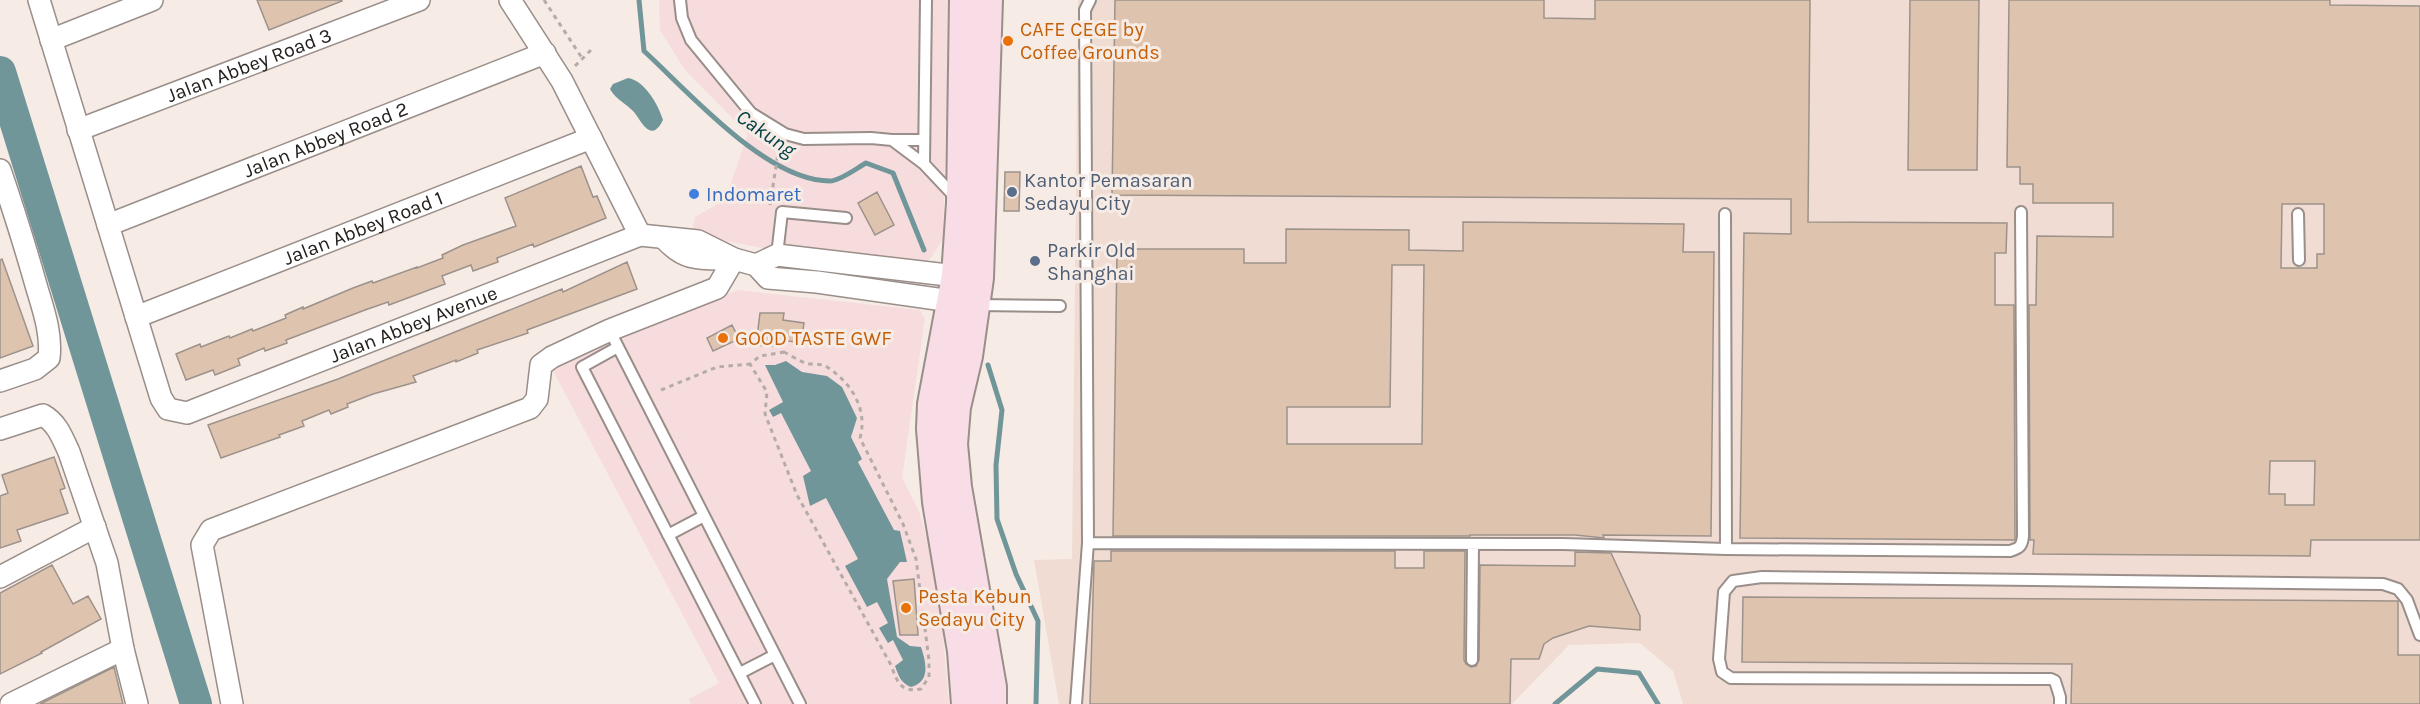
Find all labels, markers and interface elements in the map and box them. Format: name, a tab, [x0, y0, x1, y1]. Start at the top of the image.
place label: CAFE CEGE by Coffee Grounds	[1020, 18, 1160, 64]
street label: Jalan Abbey Road 3	[163, 23, 335, 107]
marker: CAFE CEGE by Coffee Grounds	[1001, 34, 1015, 48]
street label: Jalan Abbey Road 2	[240, 97, 411, 182]
water label: Cakung	[732, 104, 801, 163]
place label: Kantor Pemasaran Sedayu City	[1024, 169, 1193, 215]
place label: Indomaret	[706, 183, 802, 206]
marker: Kantor Pemasaran Sedayu City	[1005, 185, 1019, 199]
street label: Jalan Abbey Road 1	[280, 186, 446, 269]
marker: Indomaret	[687, 187, 701, 201]
place label: Parkir Old Shanghai	[1047, 239, 1136, 285]
marker: Parkir Old Shanghai	[1028, 254, 1042, 268]
street label: Jalan Abbey Avenue	[326, 281, 500, 367]
place label: GOOD TASTE GWF	[735, 327, 892, 350]
marker: GOOD TASTE GWF	[716, 331, 730, 345]
place label: Pesta Kebun Sedayu City	[918, 585, 1032, 631]
marker: Pesta Kebun Sedayu City	[899, 601, 913, 615]

